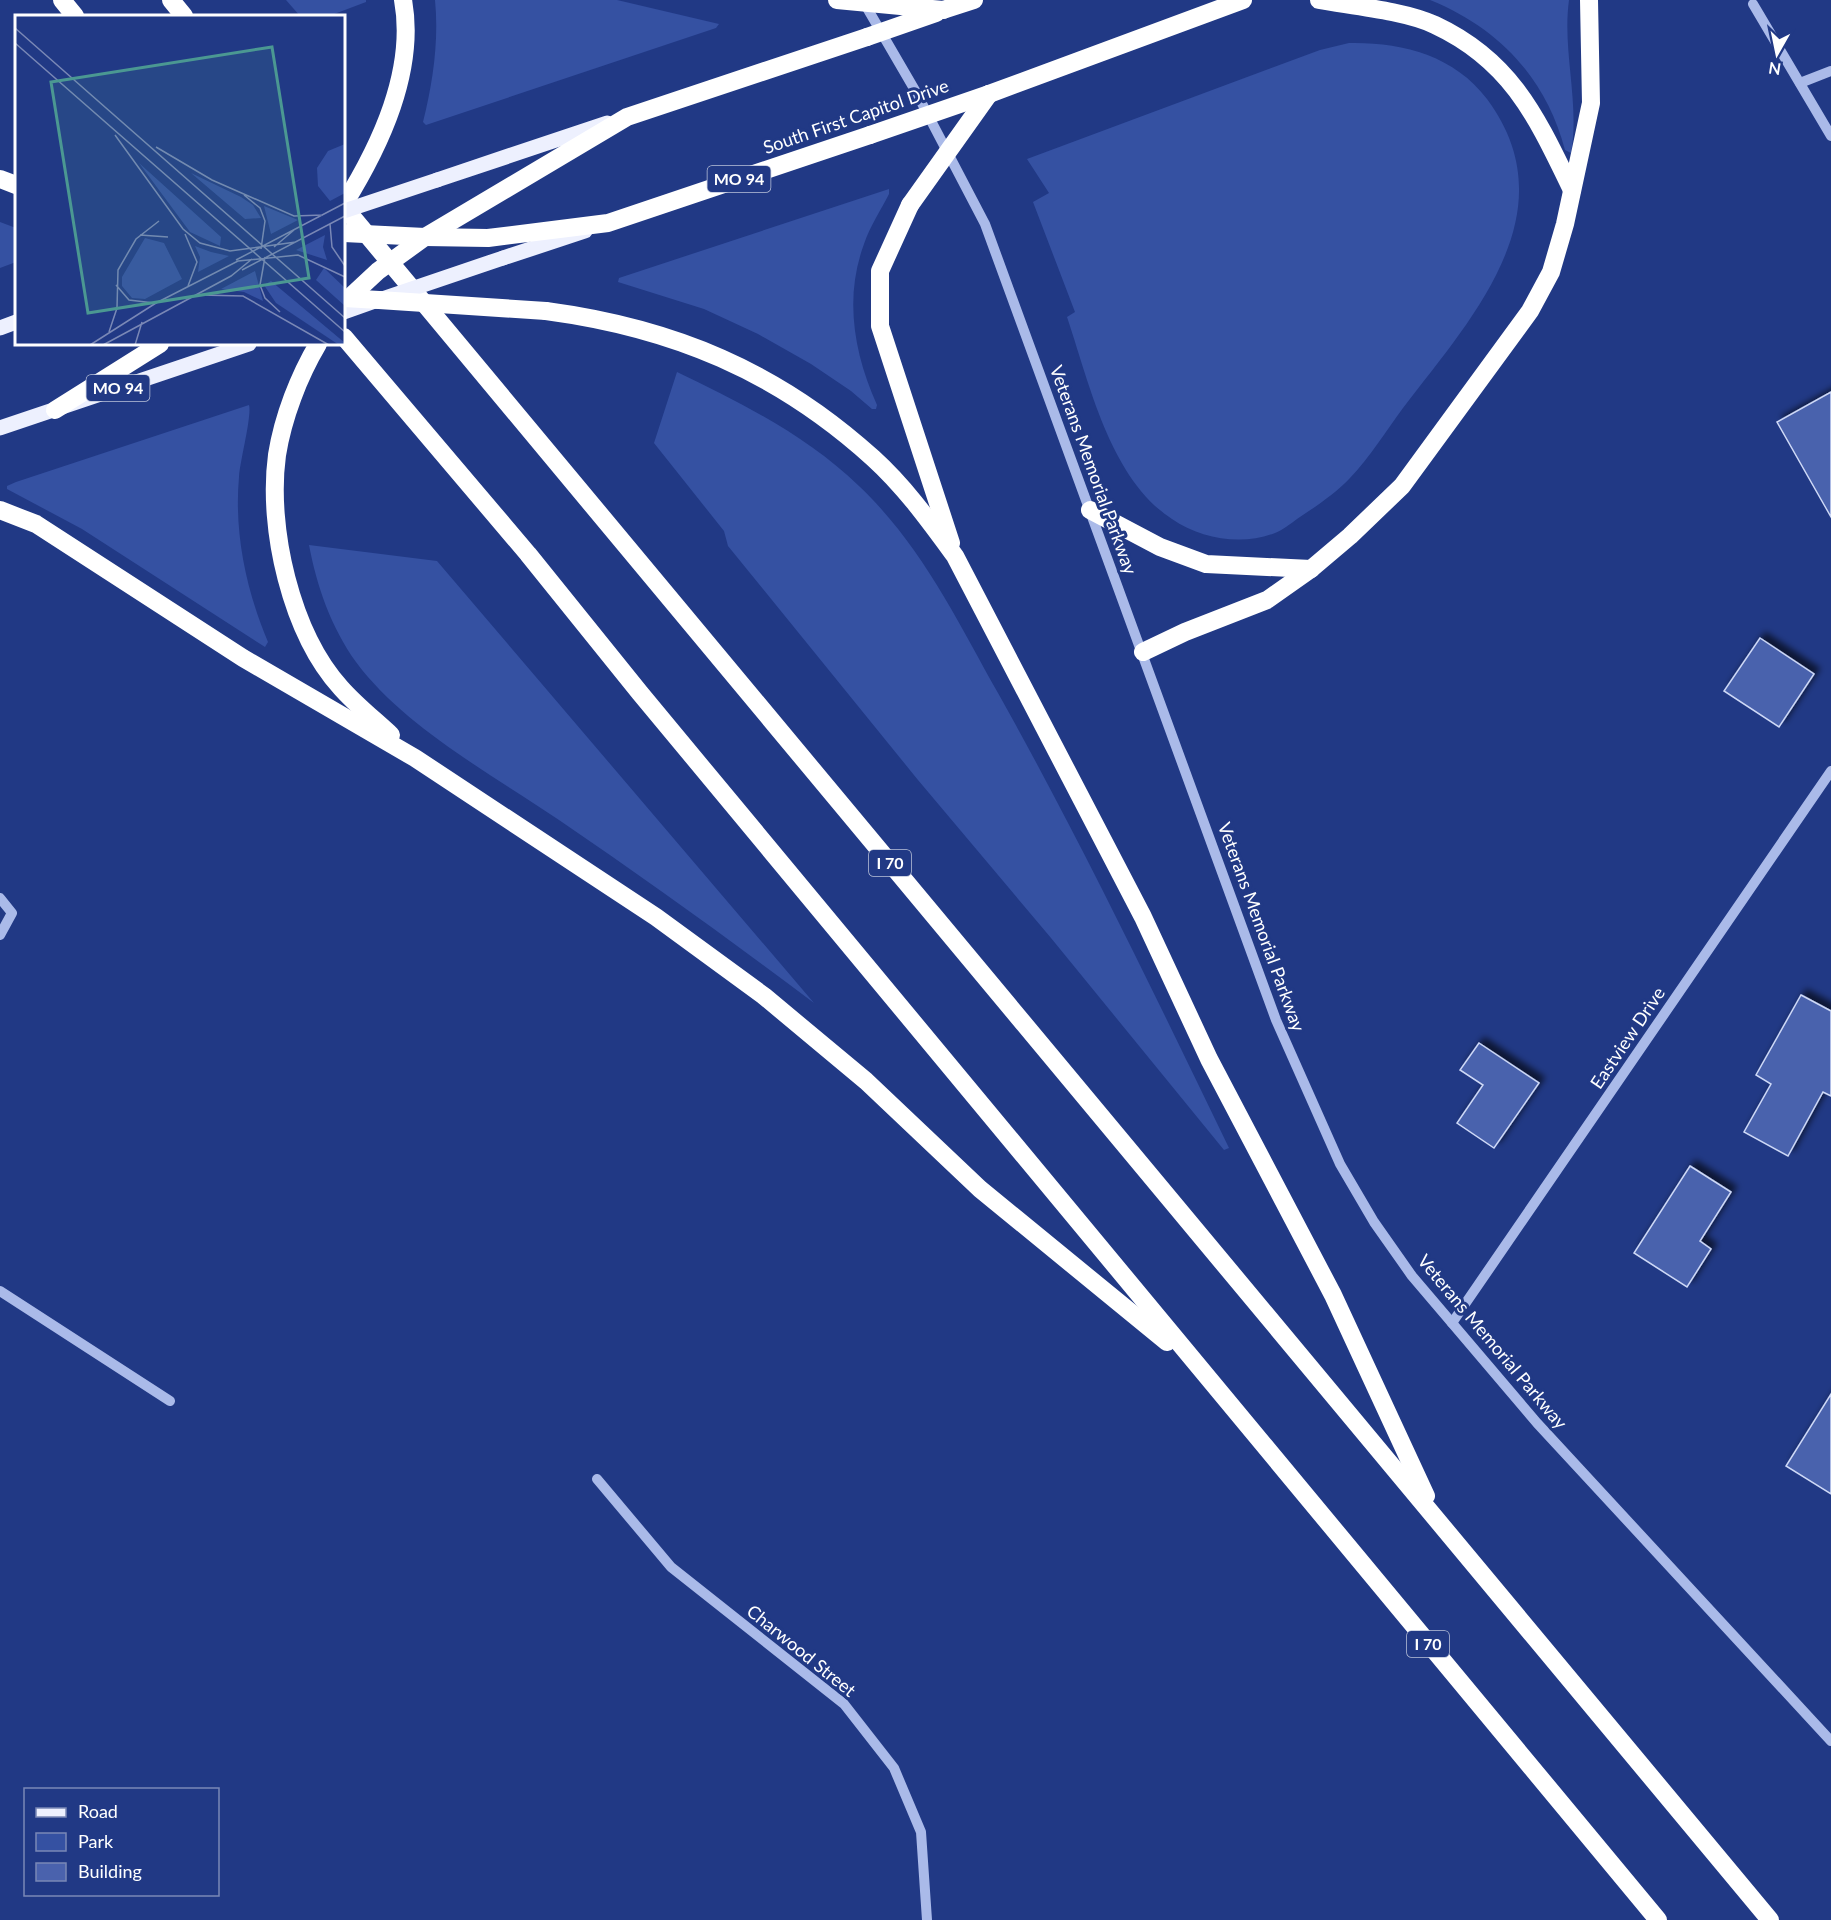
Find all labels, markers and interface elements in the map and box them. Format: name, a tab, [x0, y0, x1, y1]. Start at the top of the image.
inset map	[15, 15, 345, 345]
north arrow	[1747, 24, 1807, 84]
text: N	[1767, 59, 1782, 80]
street label: South First Capitol Drive	[760, 74, 951, 158]
road number: MO 94	[708, 166, 771, 192]
street label: Veterans Memorial Parkway	[1046, 362, 1142, 578]
road number: MO 94	[86, 375, 150, 401]
street label: Veterans Memorial Parkway	[1214, 819, 1310, 1035]
road number: I 70	[869, 850, 911, 876]
street label: Eastview Drive	[1585, 982, 1669, 1092]
street label: Veterans Memorial Parkway	[1413, 1250, 1573, 1434]
street label: Charwood Street	[743, 1599, 861, 1701]
road number: I 70	[1407, 1631, 1449, 1657]
legend	[24, 1788, 219, 1896]
text: Road	[78, 1800, 118, 1822]
text: Park	[78, 1830, 114, 1852]
text: Building	[78, 1860, 142, 1882]

